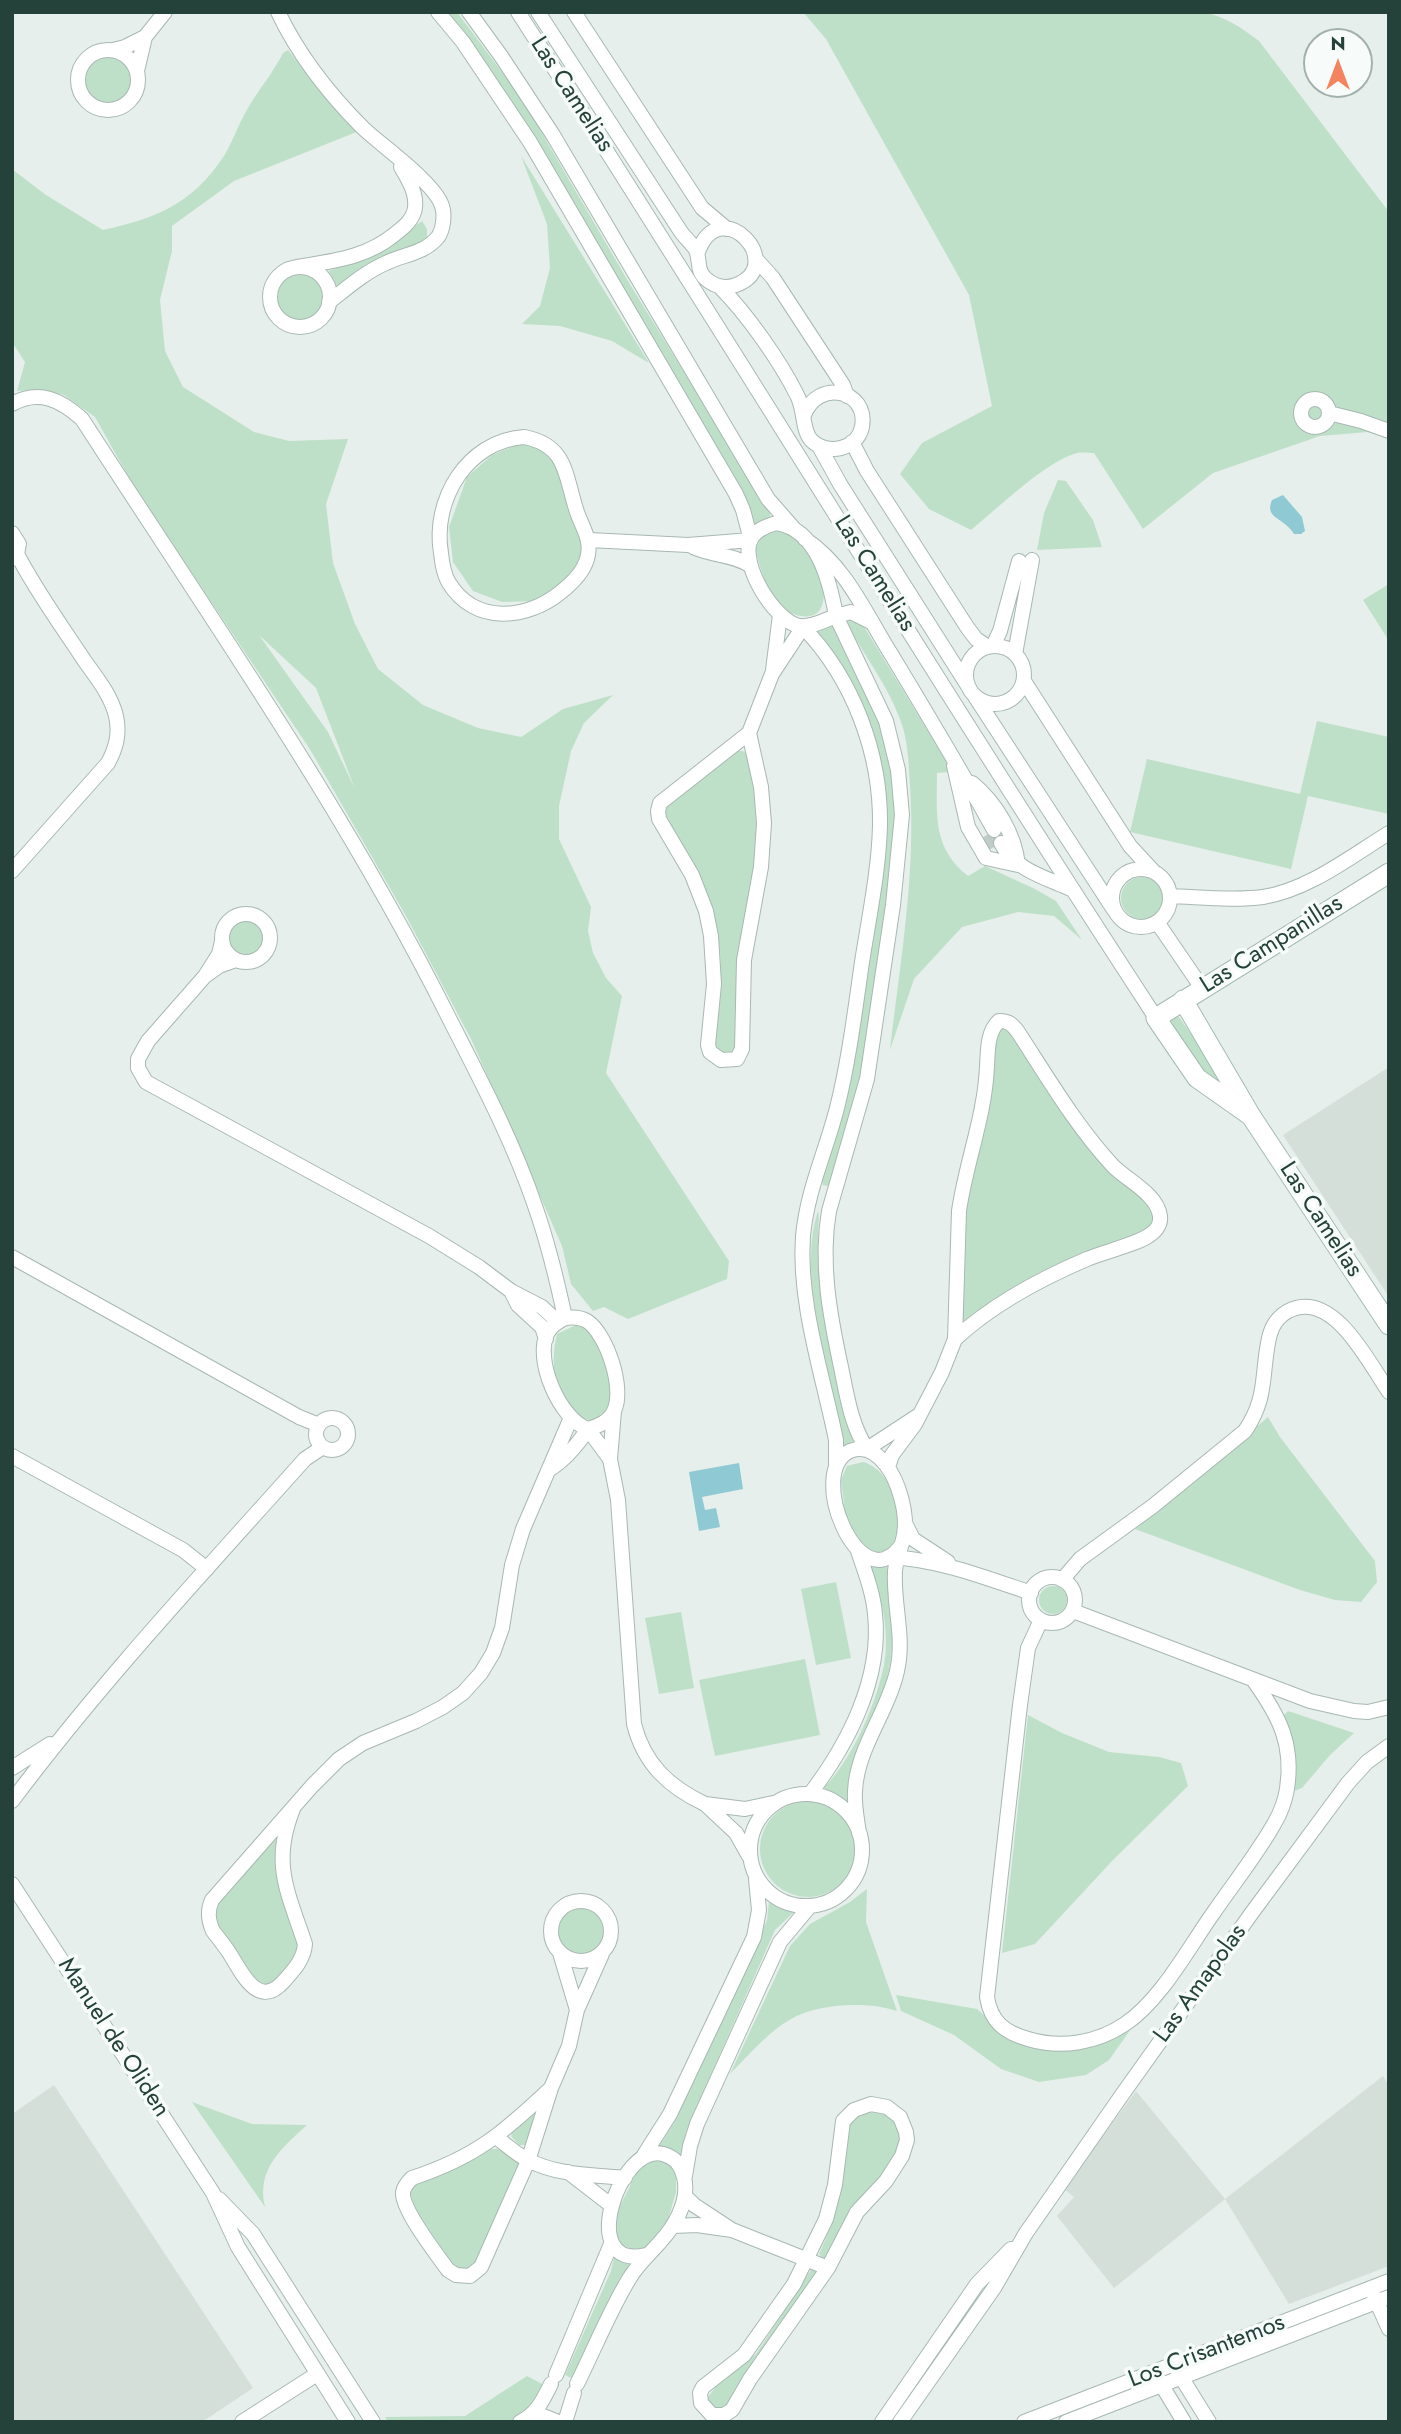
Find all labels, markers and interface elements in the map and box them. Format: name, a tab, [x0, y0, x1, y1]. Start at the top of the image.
north arrow	[1303, 28, 1373, 98]
text: N	[1330, 30, 1346, 57]
street label: Las Camelias	[523, 32, 619, 158]
street label: Las Camelias	[827, 511, 921, 637]
street label: Las Campanillas	[1196, 890, 1348, 1000]
street label: Las Camelias	[1272, 1157, 1368, 1283]
street label: Las Amapolas	[1149, 1919, 1253, 2049]
street label: Manuel de Oliden	[51, 1953, 175, 2123]
street label: Los Crisantemos	[1125, 2309, 1289, 2395]

